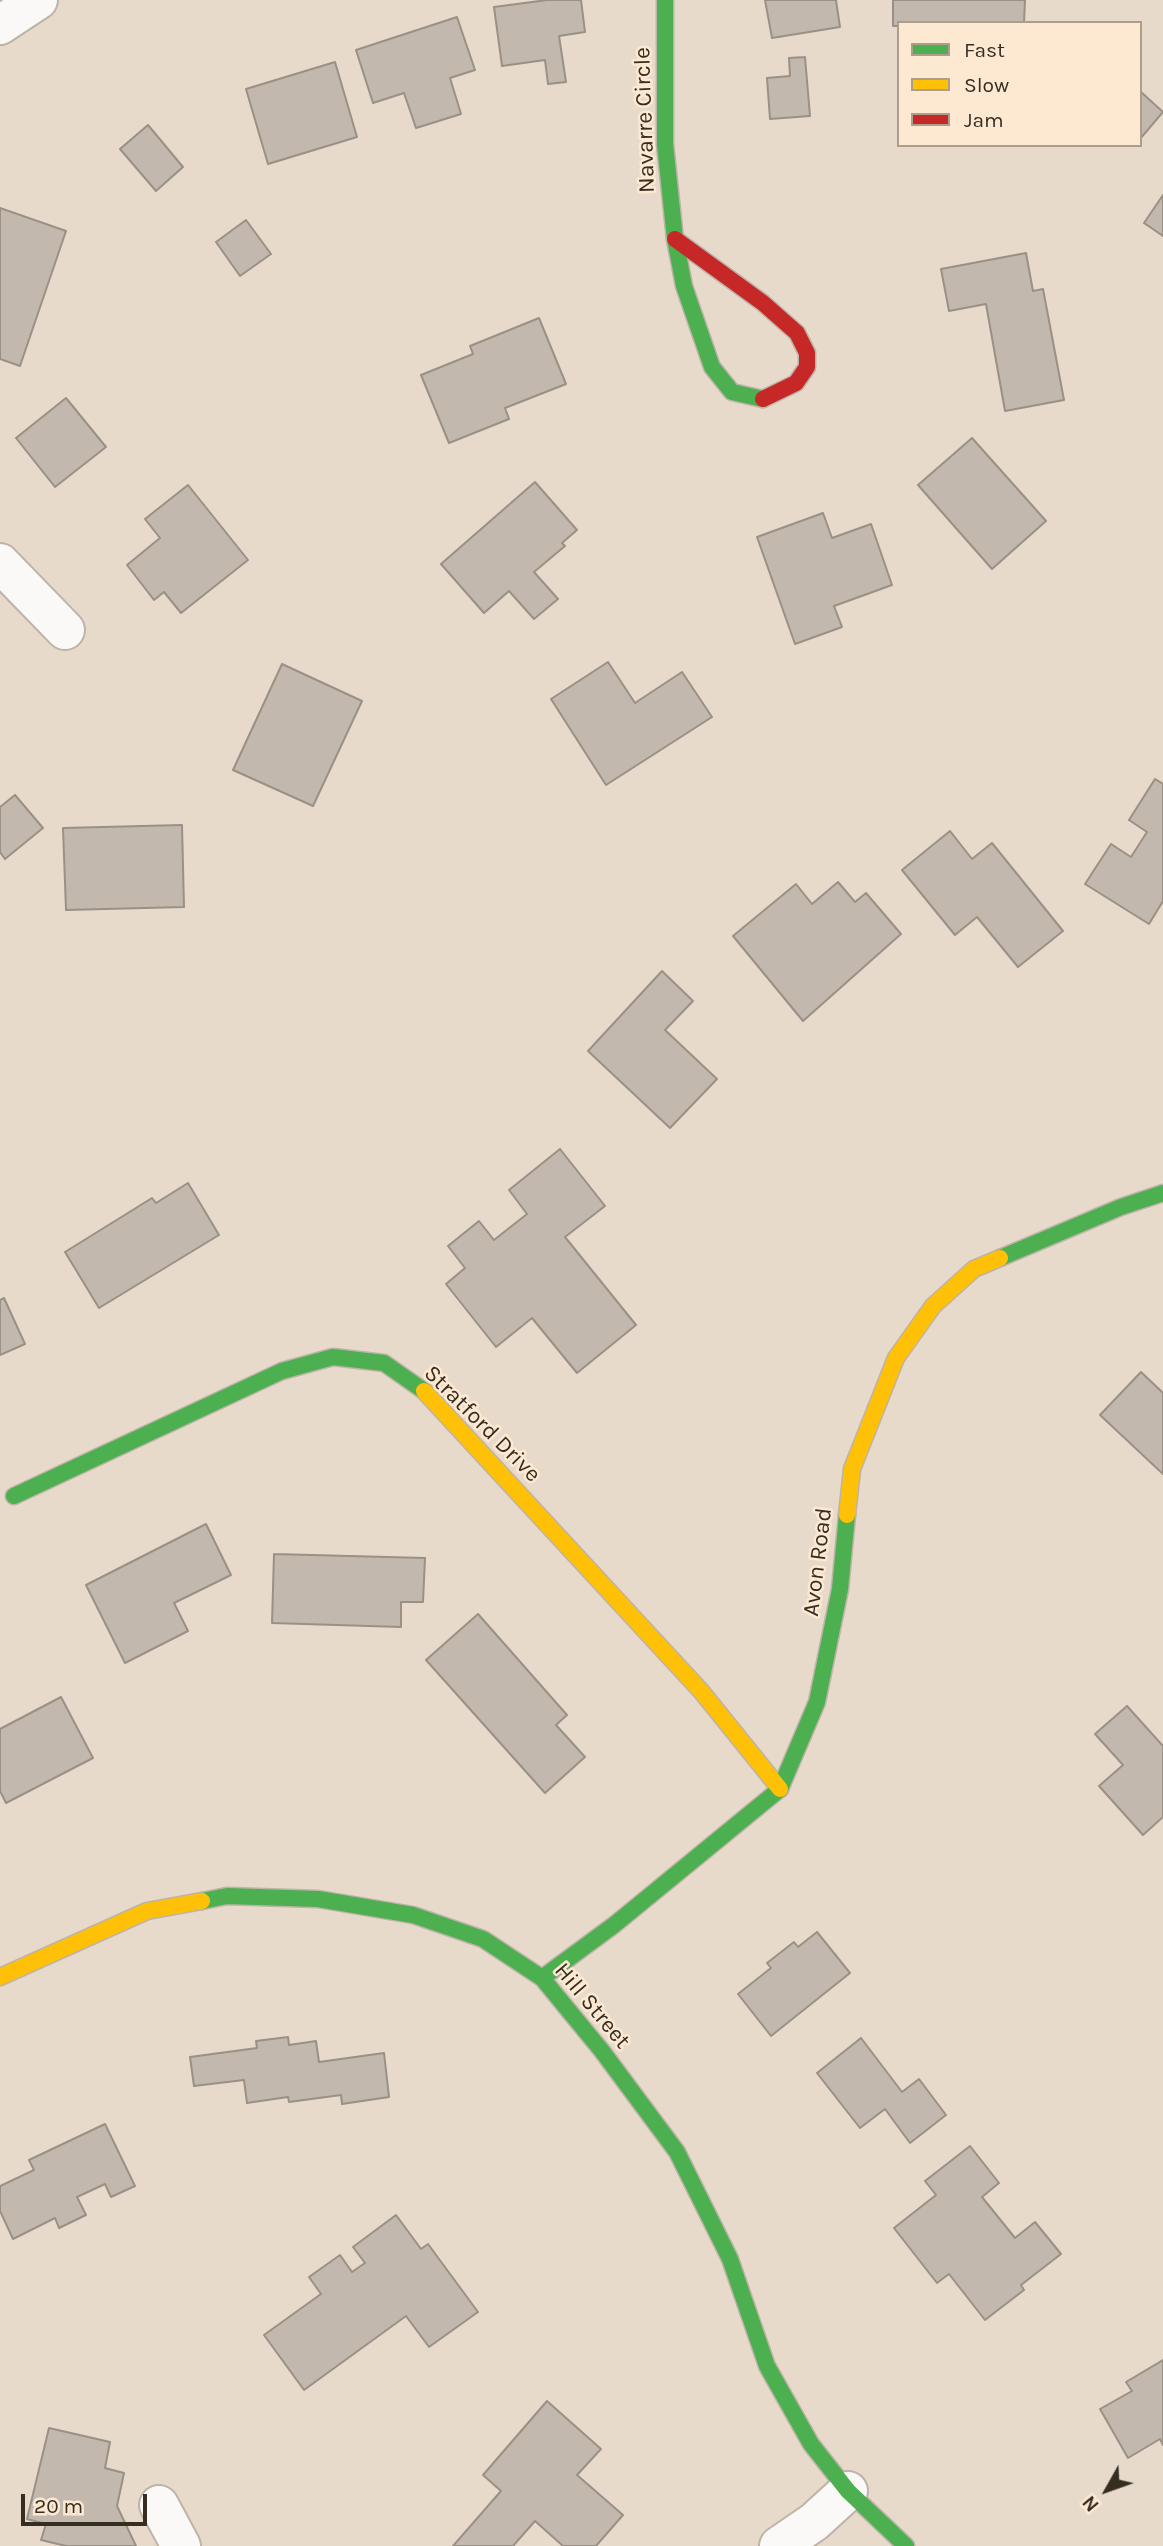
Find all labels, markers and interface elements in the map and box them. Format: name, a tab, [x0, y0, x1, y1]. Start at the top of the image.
legend	[897, 21, 1142, 147]
text: Fast	[964, 38, 1005, 62]
street label: Navarre Circle	[629, 47, 661, 193]
text: Slow	[964, 73, 1009, 97]
text: Jam	[964, 108, 1004, 132]
street label: Stratford Drive	[418, 1360, 546, 1488]
street label: Avon Road	[798, 1506, 838, 1618]
street label: Hill Street	[548, 1957, 636, 2055]
north arrow	[1072, 2455, 1142, 2525]
scale bar	[24, 2480, 150, 2524]
text: N	[1078, 2491, 1104, 2516]
text: 20 m	[34, 2494, 83, 2518]

